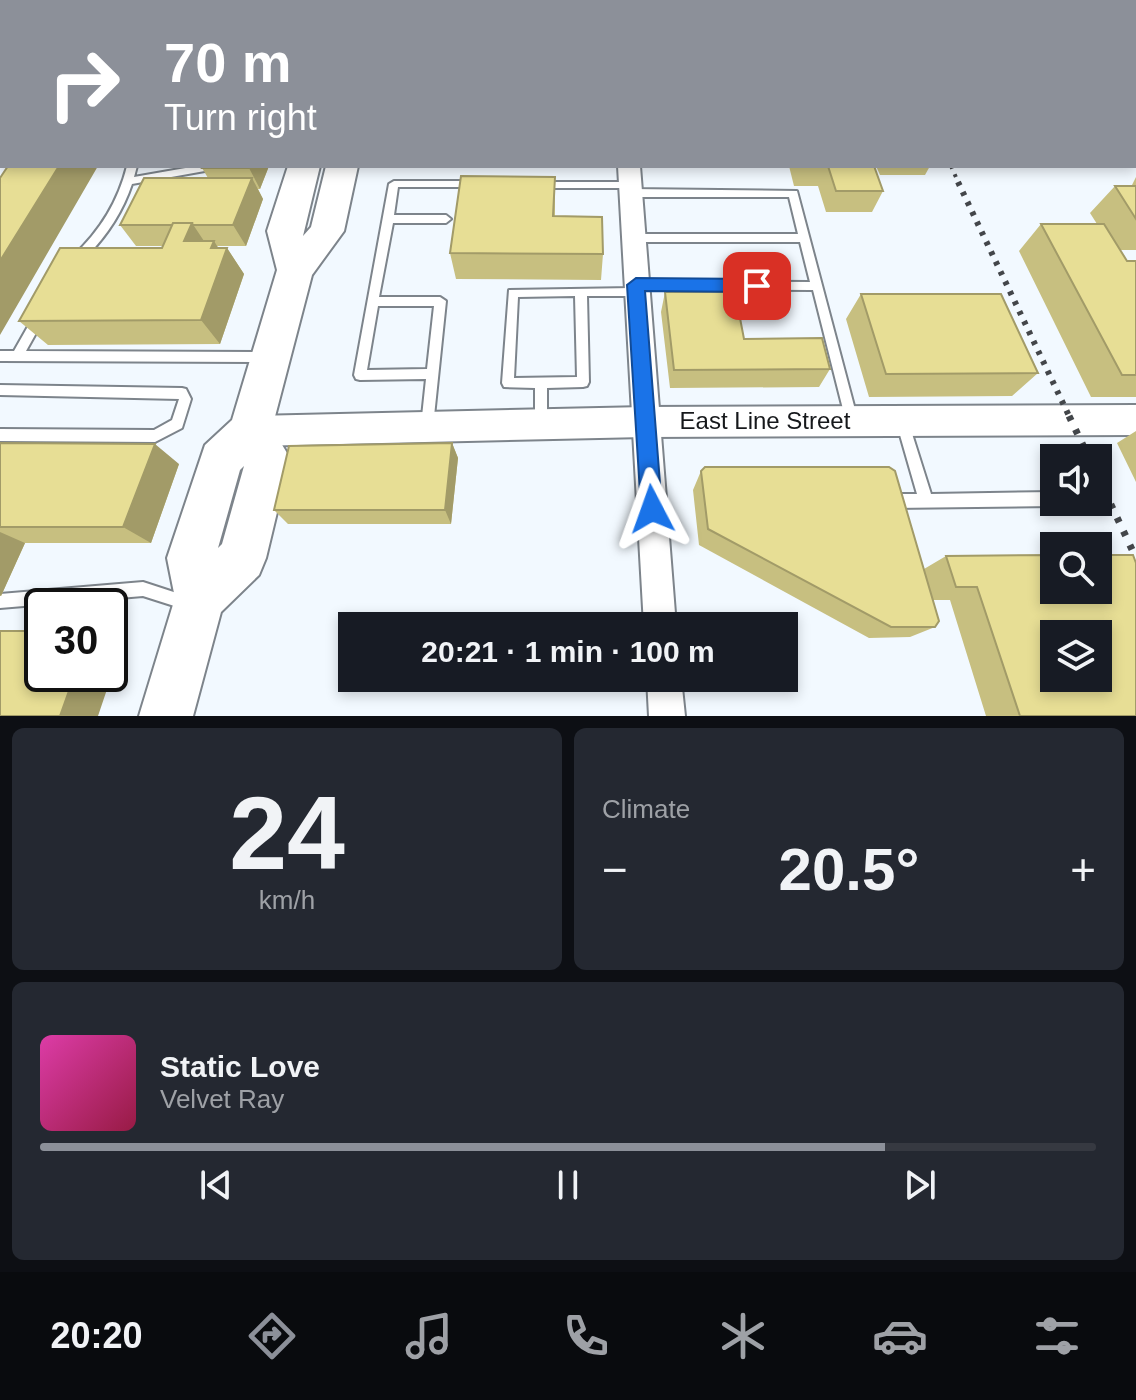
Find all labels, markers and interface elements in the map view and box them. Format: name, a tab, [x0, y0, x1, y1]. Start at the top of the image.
text: 70 m	[164, 31, 292, 94]
icon: right	[32, 32, 136, 136]
text: Turn right	[164, 97, 317, 138]
pin	[723, 252, 791, 320]
icon: arrive	[735, 264, 779, 308]
street label: East Line Street	[680, 407, 851, 434]
map controls	[1040, 444, 1112, 692]
button: sound	[1040, 444, 1112, 516]
position arrow	[610, 467, 694, 551]
button: search	[1040, 532, 1112, 604]
speed limit sign: 30	[24, 588, 128, 692]
button: layers	[1040, 620, 1112, 692]
text: 20:21 · 1 min · 100 m	[421, 635, 715, 668]
text: 24	[229, 775, 345, 891]
text: Climate	[602, 794, 690, 824]
text: 20.5°	[779, 836, 919, 903]
text: −	[602, 845, 628, 894]
text: +	[1070, 845, 1096, 894]
text: km/h	[259, 885, 315, 915]
text: Static Love	[160, 1050, 320, 1083]
text: Velvet Ray	[160, 1084, 284, 1114]
icon: previous	[194, 1163, 238, 1207]
icon: pause	[546, 1163, 590, 1207]
icon: next	[898, 1163, 942, 1207]
icon: directions	[244, 1308, 300, 1364]
icon: music	[401, 1308, 457, 1364]
icon: phone	[558, 1308, 614, 1364]
icon: climate	[715, 1308, 771, 1364]
icon: car	[872, 1308, 928, 1364]
icon: filters	[1029, 1308, 1085, 1364]
text: 20:20	[51, 1315, 143, 1356]

